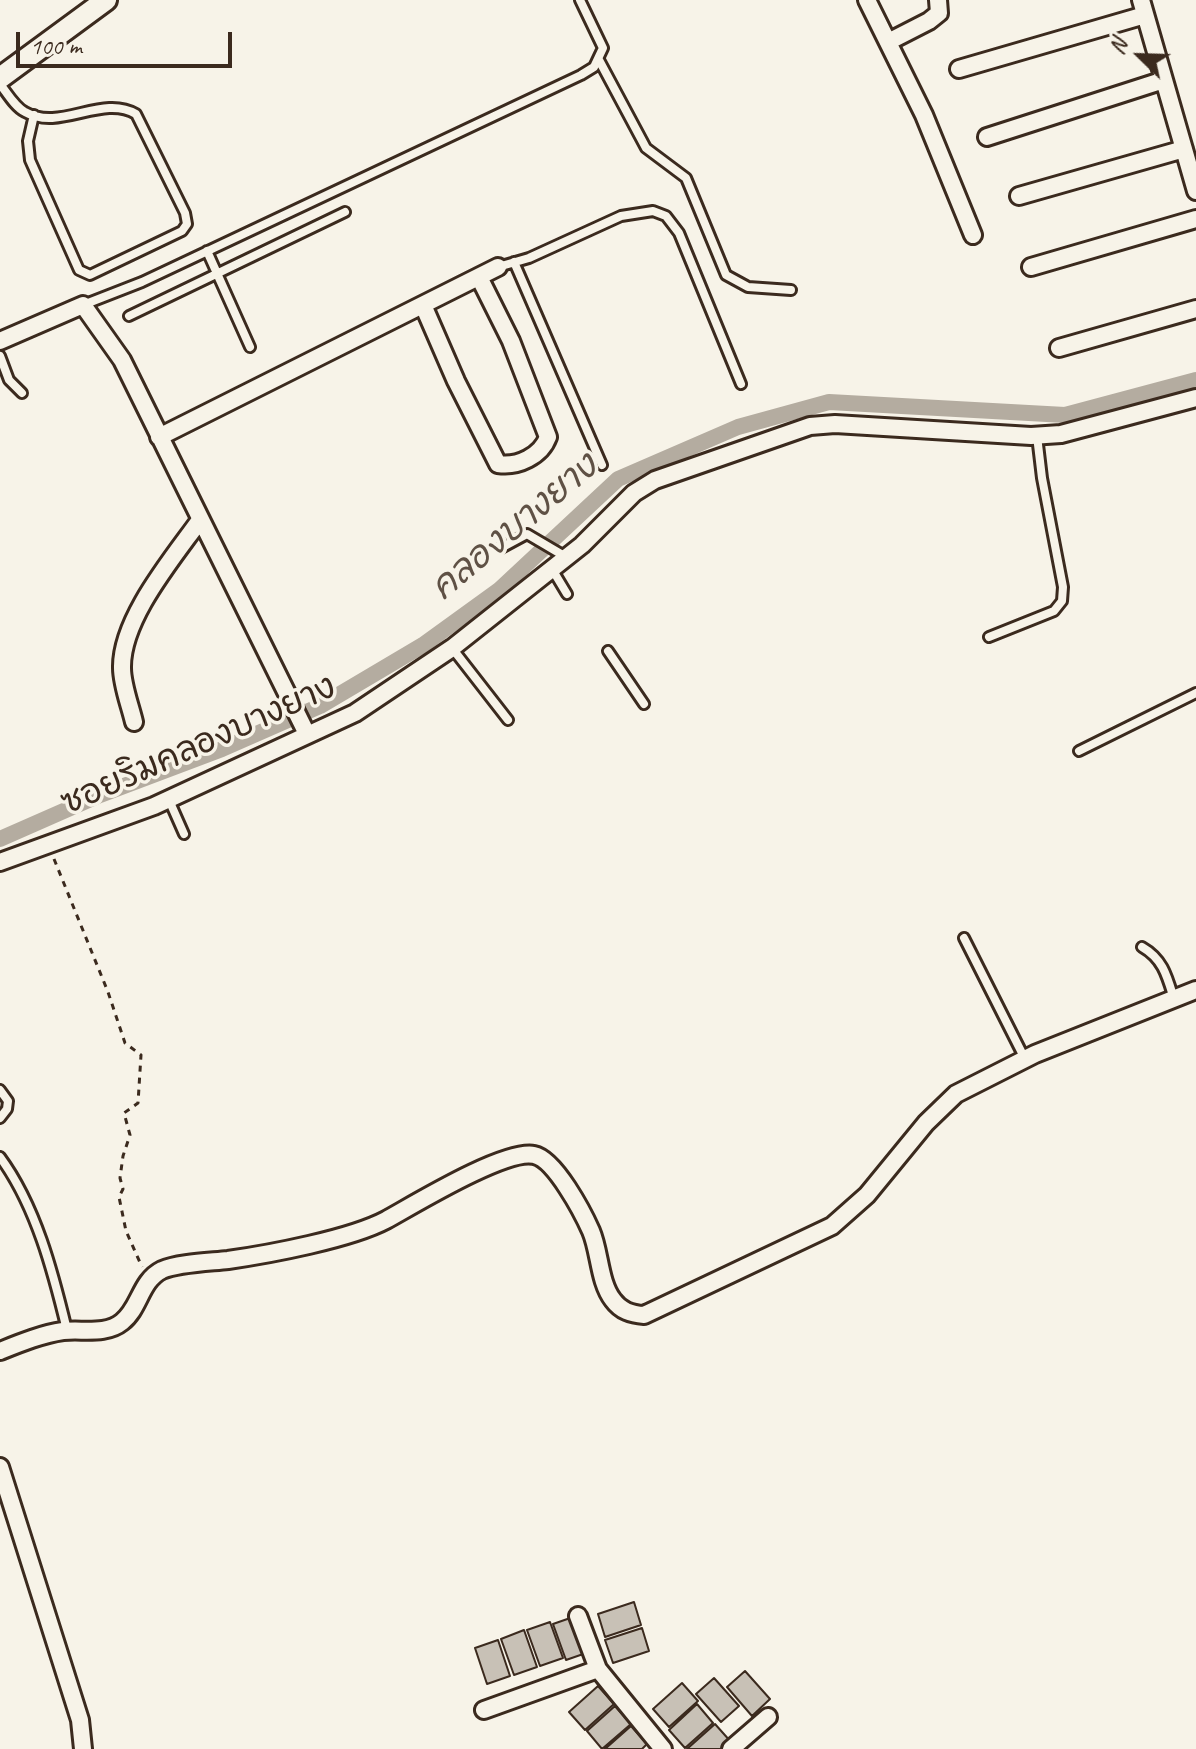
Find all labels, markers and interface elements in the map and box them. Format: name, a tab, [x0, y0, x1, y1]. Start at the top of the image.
scale bar	[20, 16, 236, 66]
north arrow	[1100, 16, 1180, 96]
text: 100 m	[30, 31, 82, 61]
text: N	[1102, 35, 1133, 58]
water label: คลองบางยาง	[423, 446, 607, 610]
street label: ซอยริมคลองบางยาง	[55, 667, 343, 825]

